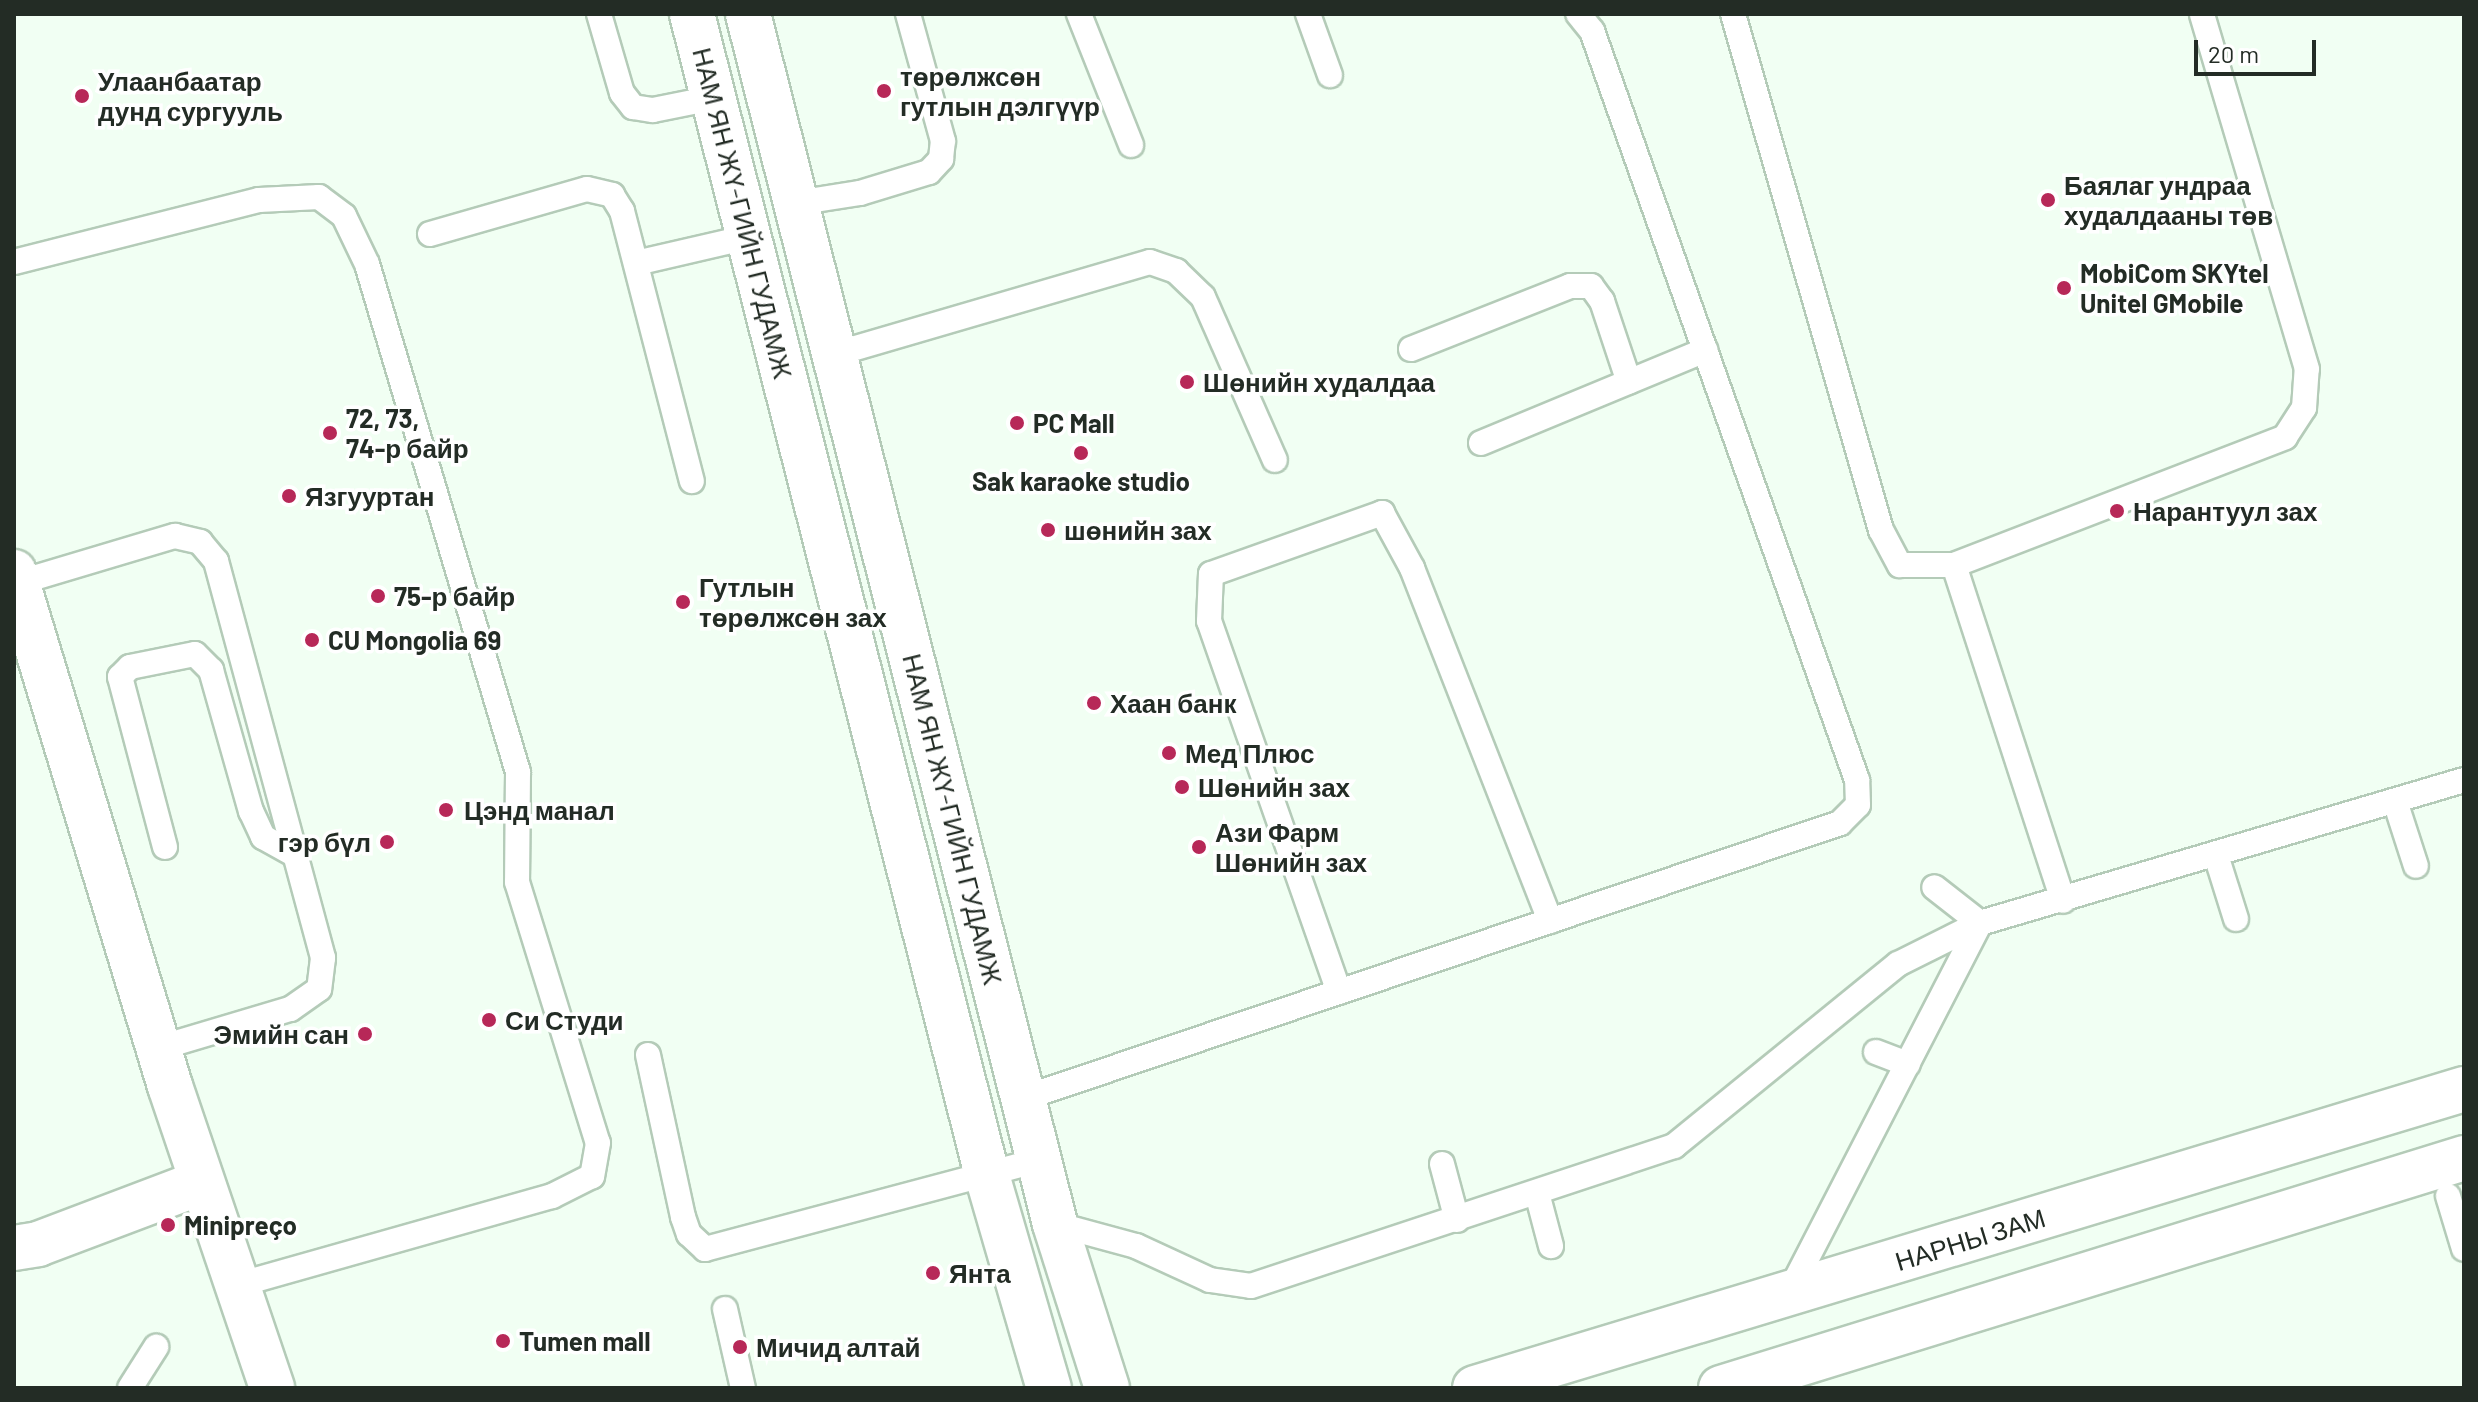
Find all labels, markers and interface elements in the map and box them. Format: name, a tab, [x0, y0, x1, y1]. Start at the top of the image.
scale bar	[2198, 24, 2320, 74]
text: 20 m	[2208, 39, 2259, 68]
street label: НАМ ЯН ЖҮ-ГИЙН ГУДАМЖ	[687, 44, 799, 382]
place label: төрөлжсөн гутлын дэлгүүр	[900, 60, 1100, 122]
place label: Улаанбаатар дунд сургууль	[98, 65, 283, 126]
marker: төрөлжсөн гутлын дэлгүүр	[875, 82, 893, 100]
marker: Улаанбаатар дунд сургууль	[73, 87, 91, 105]
place label: Баялаг ундраа худалдааны төв	[2064, 169, 2273, 230]
marker: Баялаг ундраа худалдааны төв	[2039, 191, 2057, 209]
place label: MobiCom SKYtel Unitel GMobile	[2080, 257, 2269, 318]
marker: MobiCom SKYtel Unitel GMobile	[2055, 279, 2073, 297]
place label: Шөнийн худалдаа	[1203, 366, 1435, 398]
marker: Шөнийн худалдаа	[1178, 373, 1196, 391]
place label: 72, 73, 74-р байр	[346, 402, 469, 464]
place label: PC Mall	[1033, 407, 1115, 439]
marker: PC Mall	[1008, 414, 1026, 432]
marker: 72, 73, 74-р байр	[321, 424, 339, 442]
marker: Sak karaoke studio	[1072, 444, 1090, 462]
place label: Sak karaoke studio	[972, 465, 1190, 497]
place label: Язгууртан	[305, 480, 434, 512]
marker: Язгууртан	[280, 487, 298, 505]
place label: Нарантуул зах	[2133, 495, 2317, 527]
marker: Нарантуул зах	[2108, 502, 2126, 520]
place label: шөнийн зах	[1064, 514, 1212, 546]
marker: шөнийн зах	[1039, 521, 1057, 539]
place label: Гутлын төрөлжсөн зах	[699, 571, 887, 632]
place label: 75-р байр	[394, 580, 515, 612]
marker: 75-р байр	[369, 587, 387, 605]
marker: Гутлын төрөлжсөн зах	[674, 593, 692, 611]
place label: CU Mongolia 69	[328, 624, 501, 656]
marker: CU Mongolia 69	[303, 631, 321, 649]
street label: НАМ ЯН ЖҮ-ГИЙН ГУДАМЖ	[897, 650, 1009, 988]
place label: Хаан банк	[1110, 687, 1236, 719]
marker: Хаан банк	[1085, 694, 1103, 712]
place label: Мед Плюс	[1185, 737, 1314, 769]
marker: Мед Плюс	[1160, 744, 1178, 762]
place label: Шөнийн зах	[1198, 771, 1350, 803]
marker: Шөнийн зах	[1173, 778, 1191, 796]
place label: Цэнд манал	[464, 794, 615, 826]
marker: Цэнд манал	[435, 799, 457, 821]
place label: Ази Фарм Шөнийн зах	[1215, 816, 1367, 878]
place label: гэр бүл	[278, 826, 371, 858]
marker: гэр бүл	[378, 833, 396, 851]
marker: Ази Фарм Шөнийн зах	[1190, 838, 1208, 856]
place label: Си Студи	[505, 1004, 623, 1036]
marker: Си Студи	[480, 1011, 498, 1029]
place label: Эмийн сан	[213, 1018, 349, 1050]
marker: Эмийн сан	[356, 1025, 374, 1043]
street label: НАРНЫ ЗАМ	[1891, 1201, 2049, 1277]
place label: Minipreço	[184, 1209, 297, 1241]
marker: Minipreço	[159, 1216, 177, 1234]
place label: Янта	[949, 1257, 1011, 1289]
marker: Янта	[924, 1264, 942, 1282]
place label: Tumen mall	[519, 1325, 651, 1357]
place label: Мичид алтай	[756, 1331, 921, 1363]
marker: Tumen mall	[494, 1332, 512, 1350]
marker: Мичид алтай	[731, 1338, 749, 1356]

